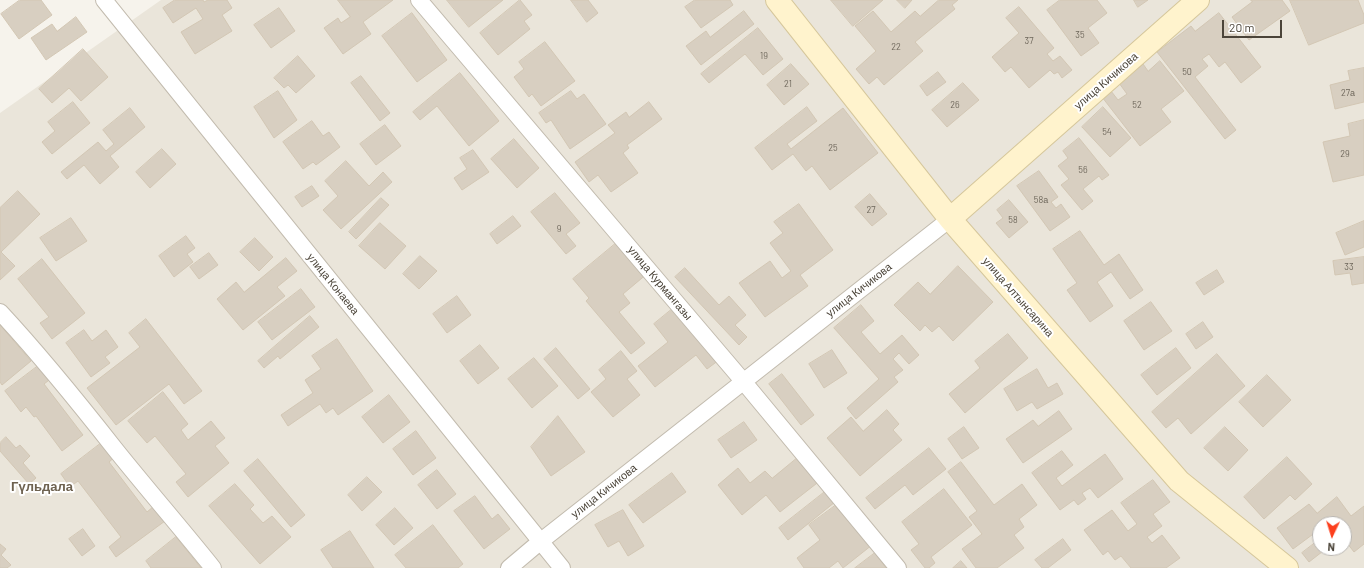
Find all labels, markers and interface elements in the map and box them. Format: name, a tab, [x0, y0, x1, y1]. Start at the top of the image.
scale bar	[1224, 12, 1284, 38]
text: 20 m	[1229, 20, 1255, 34]
house number: 35	[1075, 30, 1085, 40]
house number: 37	[1025, 36, 1033, 46]
house number: 22	[891, 42, 901, 52]
street label: улица Кичикова	[1072, 50, 1140, 112]
house number: 19	[760, 51, 768, 61]
house number: 50	[1182, 67, 1192, 77]
house number: 21	[784, 79, 792, 89]
house number: 27а	[1341, 88, 1355, 98]
house number: 26	[950, 100, 960, 110]
house number: 52	[1132, 100, 1142, 110]
house number: 54	[1102, 127, 1112, 137]
house number: 25	[828, 143, 838, 153]
house number: 29	[1340, 149, 1350, 159]
house number: 56	[1078, 165, 1088, 175]
house number: 58а	[1034, 195, 1048, 205]
house number: 27	[866, 205, 876, 215]
house number: 58	[1008, 215, 1018, 225]
house number: 9	[557, 224, 561, 234]
street label: улица Курмангазы	[625, 243, 695, 323]
street label: улица Конаева	[304, 251, 362, 317]
street label: улица Алтынсарина	[980, 254, 1056, 340]
street label: улица Кичикова	[824, 260, 894, 320]
house number: 33	[1344, 262, 1354, 272]
street label: улица Кичикова	[569, 461, 639, 521]
district label: Гүльдала	[11, 479, 73, 495]
north arrow	[1312, 516, 1352, 556]
text: N	[1327, 541, 1335, 554]

